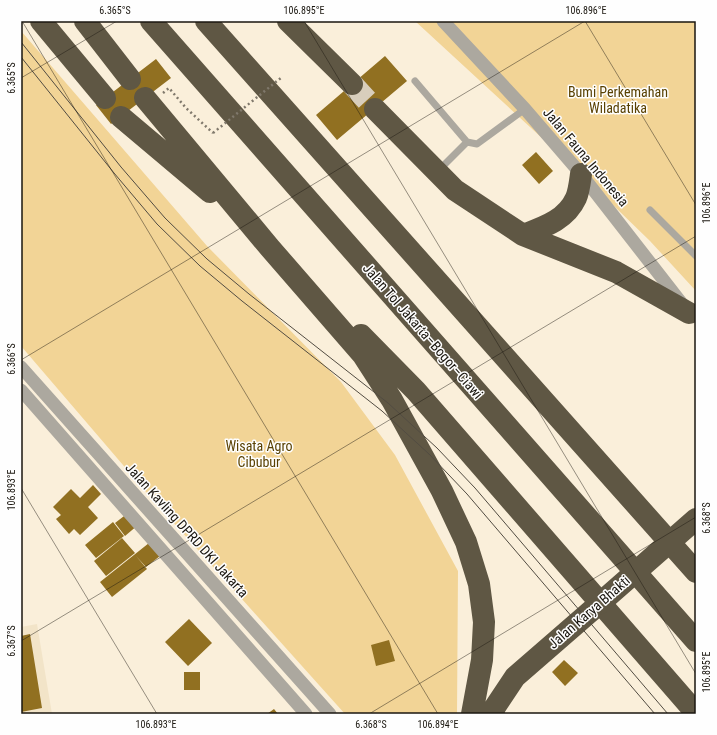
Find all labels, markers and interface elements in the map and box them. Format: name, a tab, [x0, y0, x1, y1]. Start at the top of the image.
text: 6.365°S	[99, 5, 131, 16]
text: 106.895°E	[284, 5, 325, 16]
text: 106.896°E	[566, 5, 607, 16]
text: 6.365°S	[6, 62, 17, 94]
park label: Bumi Perkemahan Wiladatika	[568, 84, 668, 116]
street label: Jalan Fauna Indonesia	[540, 104, 632, 210]
text: 106.896°E	[701, 182, 712, 223]
street label: Jalan Tol Jakarta–Bogor–Ciawi	[360, 260, 486, 402]
text: 6.366°S	[6, 343, 17, 375]
park label: Wisata Agro Cibubur	[225, 438, 293, 470]
street label: Jalan Kavling DPRD DKI Jakarta	[122, 459, 252, 601]
text: 106.893°E	[6, 469, 17, 510]
text: 6.368°S	[701, 502, 712, 534]
street label: Jalan Karya Bhakti	[545, 572, 633, 652]
text: 6.367°S	[6, 625, 17, 657]
text: 106.895°E	[701, 651, 712, 692]
text: 106.893°E	[136, 719, 177, 730]
text: 6.368°S	[355, 719, 387, 730]
text: 106.894°E	[418, 719, 459, 730]

